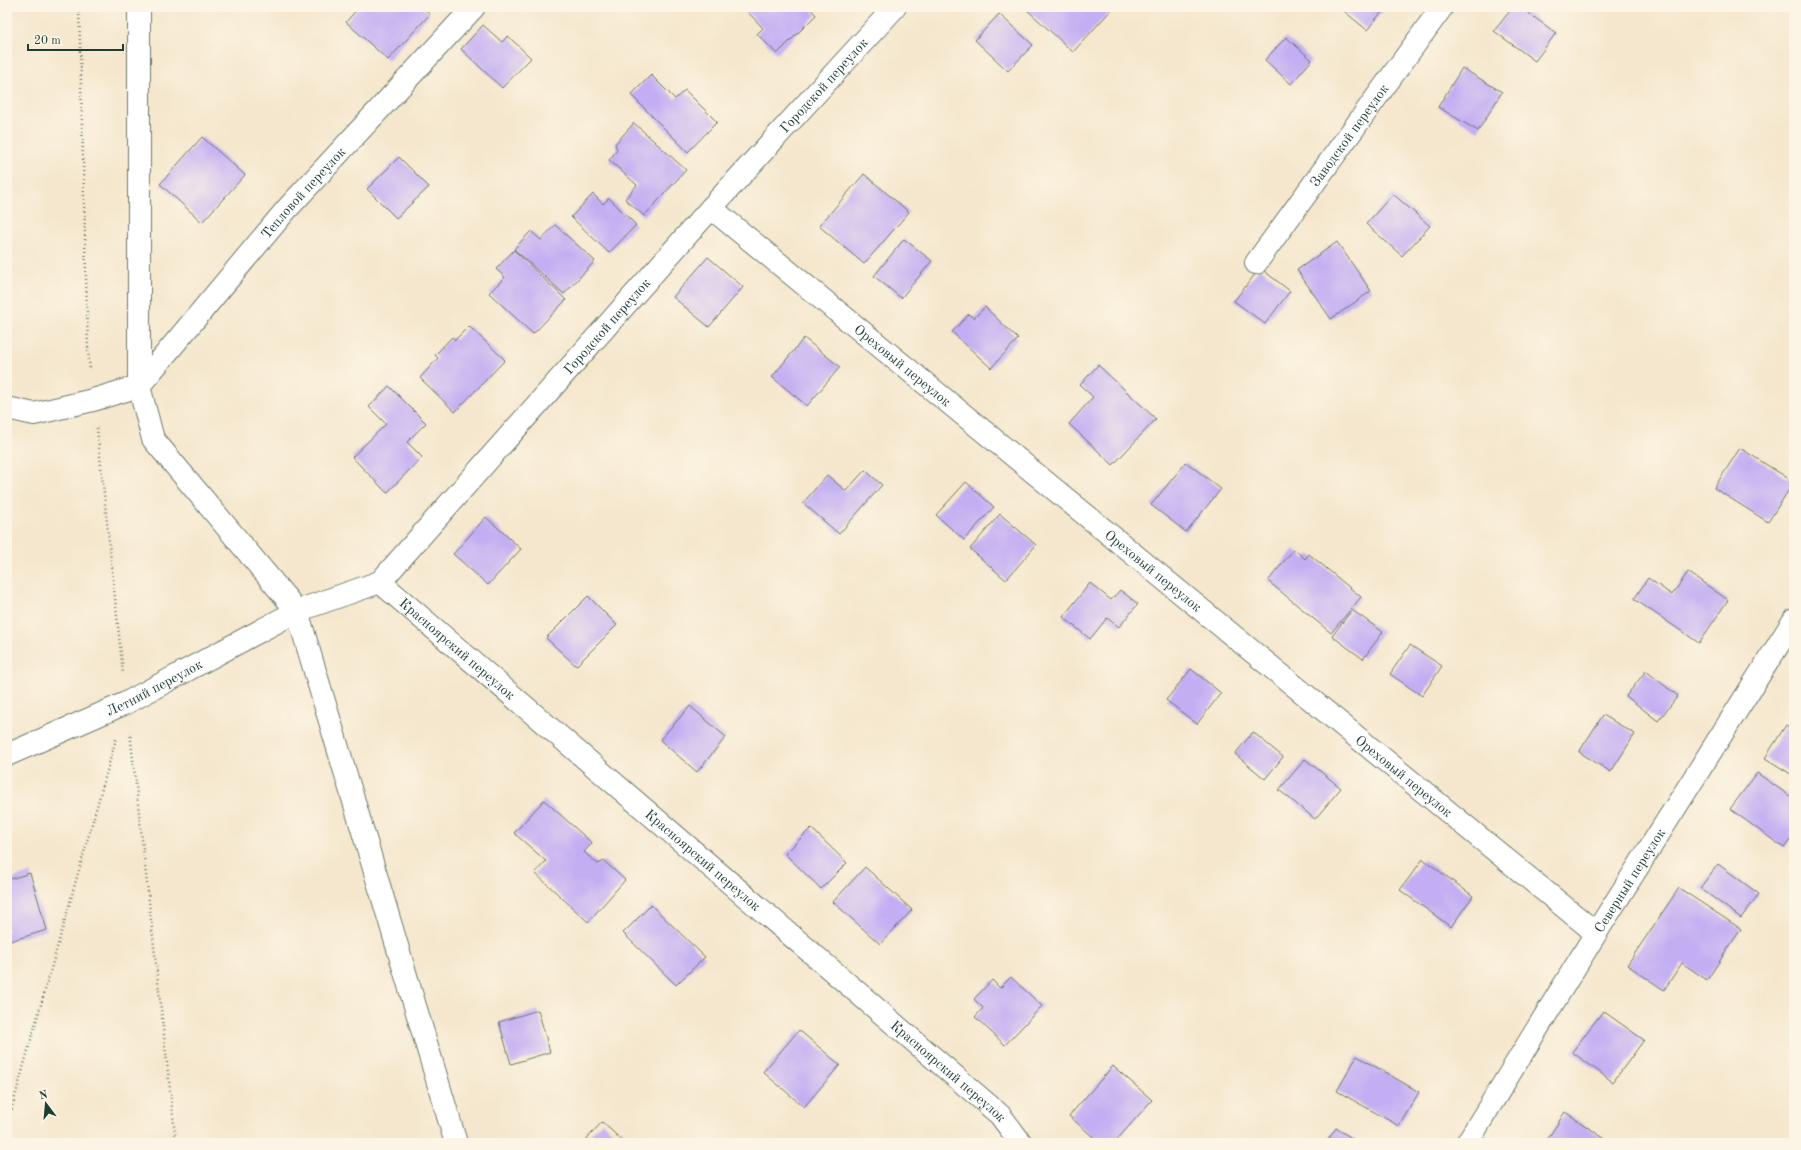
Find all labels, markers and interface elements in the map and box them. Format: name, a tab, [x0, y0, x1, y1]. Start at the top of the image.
scale bar	[28, 26, 123, 52]
text: 20 m	[34, 35, 61, 47]
street label: Городской переулок	[778, 36, 871, 136]
street label: Заводской переулок	[1308, 82, 1391, 190]
street label: Тепловой переулок	[259, 145, 348, 242]
street label: Городской переулок	[561, 276, 653, 377]
street label: Ореховый переулок	[851, 322, 953, 410]
street label: Ореховый переулок	[1102, 528, 1204, 615]
street label: Красноярский переулок	[396, 596, 517, 703]
street label: Летний переулок	[104, 657, 205, 719]
street label: Ореховый переулок	[1352, 733, 1455, 820]
street label: Красноярский переулок	[642, 807, 763, 914]
street label: Северный переулок	[1592, 826, 1668, 935]
street label: Красноярский переулок	[888, 1018, 1008, 1125]
north arrow	[26, 1084, 66, 1124]
text: N	[38, 1089, 50, 1102]

